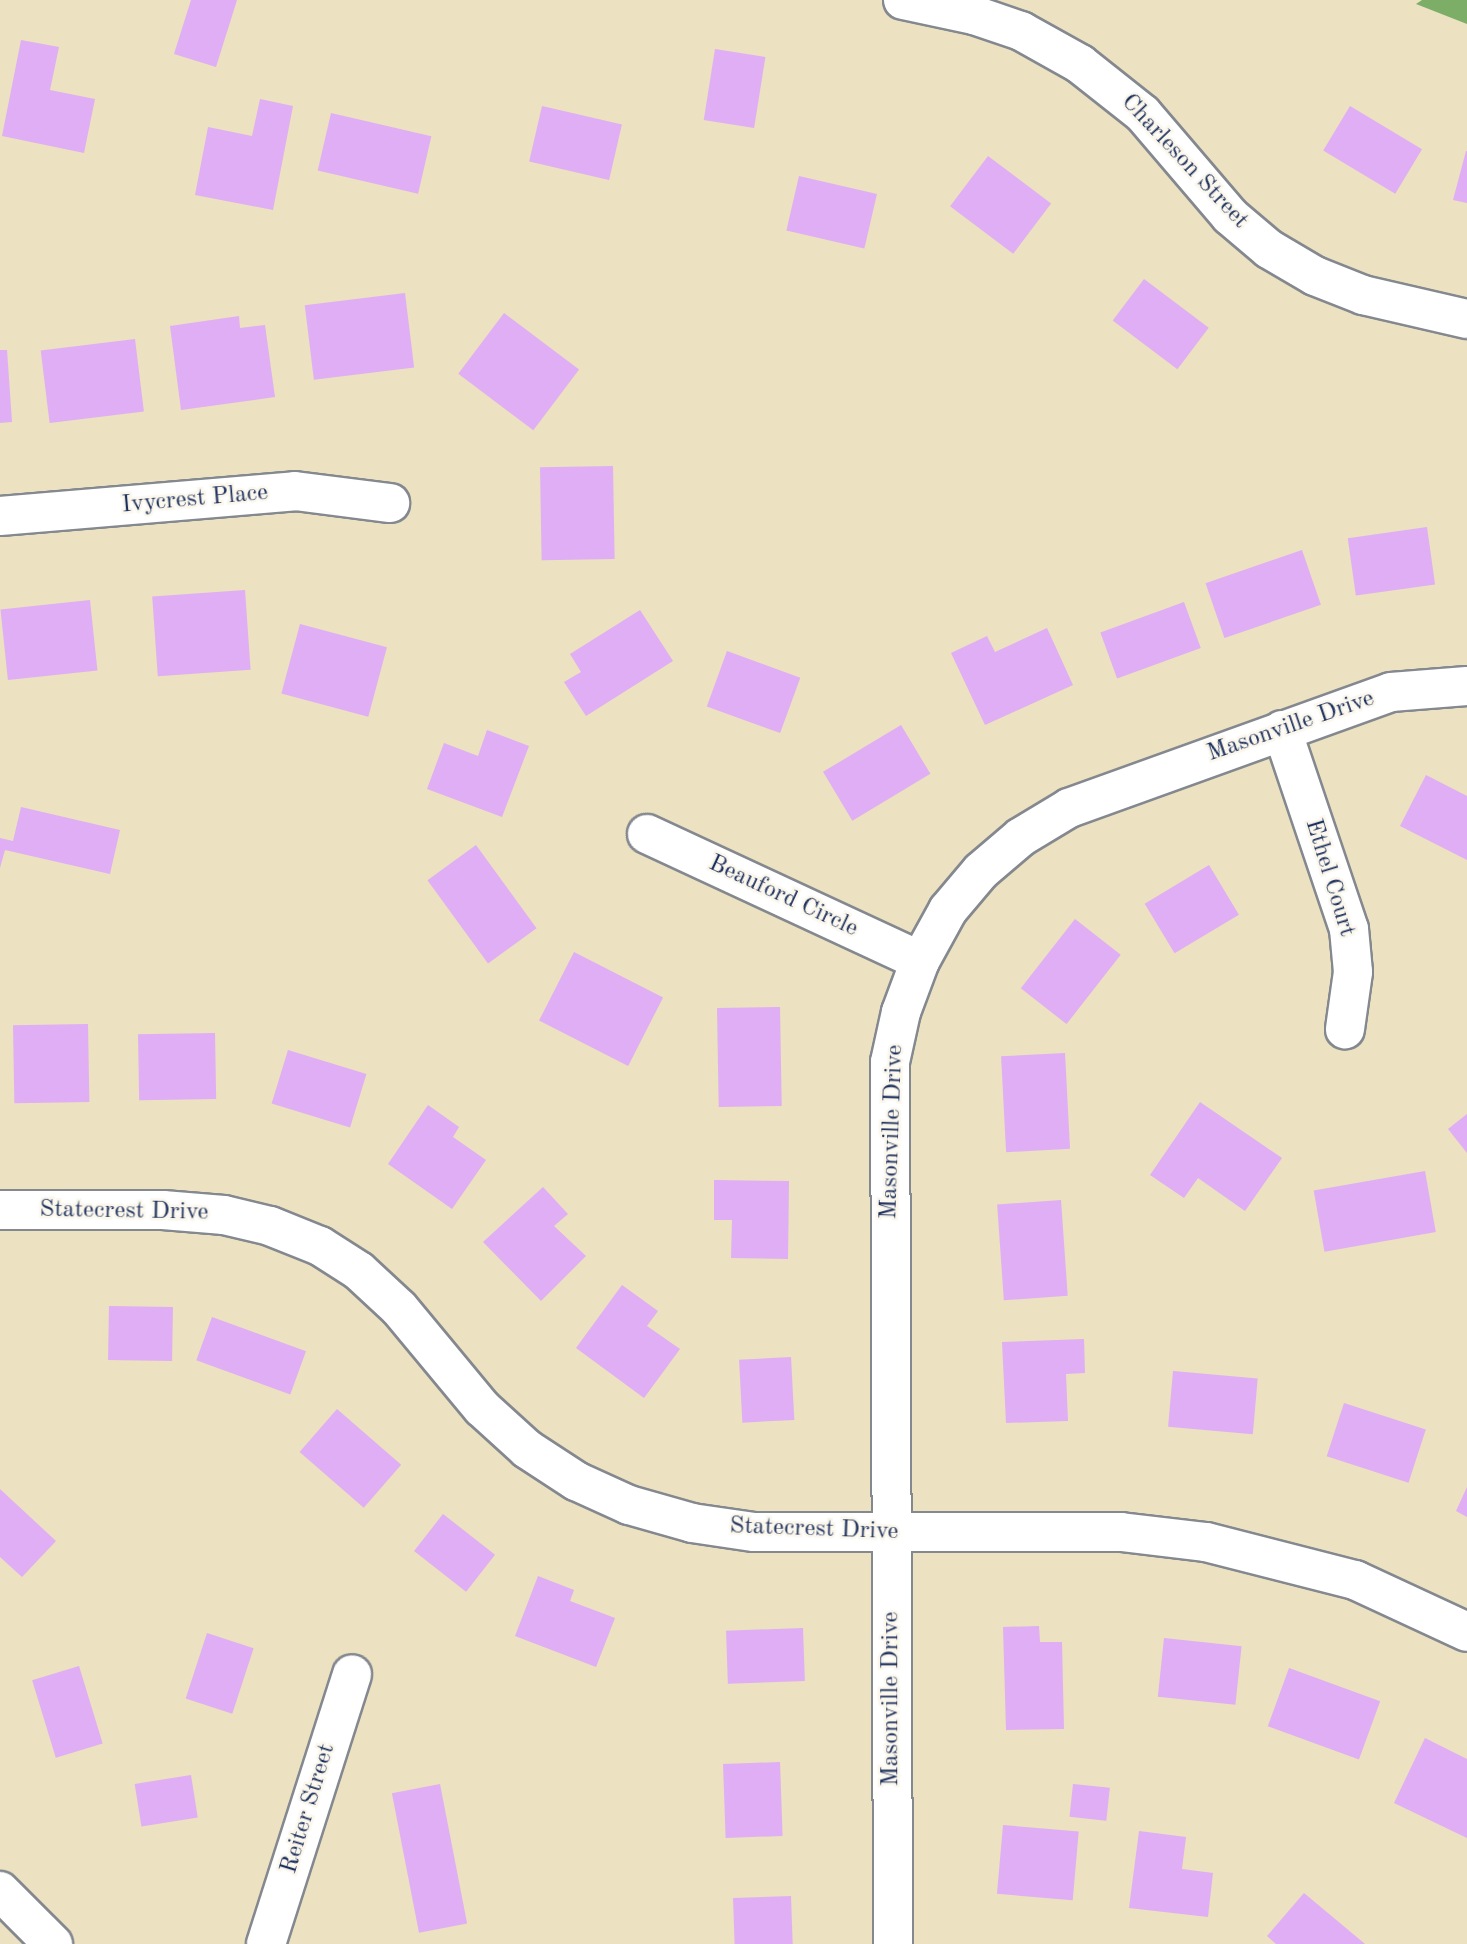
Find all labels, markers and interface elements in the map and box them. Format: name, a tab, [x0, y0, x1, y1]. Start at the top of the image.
street label: Charleson Street	[1114, 89, 1254, 235]
street label: Ivycrest Place	[121, 479, 269, 521]
street label: Masonville Drive	[1204, 685, 1378, 769]
street label: Ethel Court	[1297, 816, 1361, 940]
street label: Beauford Circle	[704, 850, 862, 944]
street label: Masonville Drive	[876, 1044, 910, 1220]
street label: Statecrest Drive	[39, 1196, 209, 1228]
street label: Statecrest Drive	[729, 1513, 899, 1547]
street label: Masonville Drive	[878, 1612, 906, 1786]
street label: Reiter Street	[276, 1741, 342, 1877]

